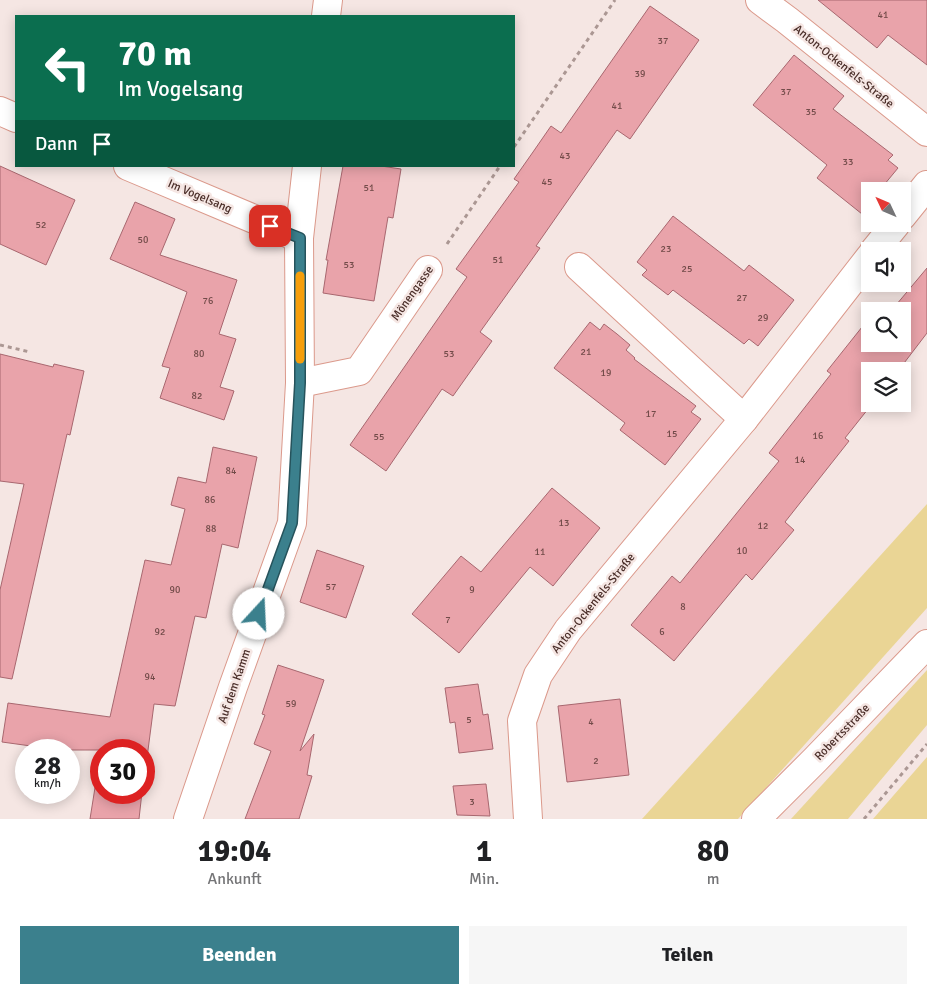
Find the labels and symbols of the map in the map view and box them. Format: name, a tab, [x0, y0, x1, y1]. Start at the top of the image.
house number: 41	[878, 9, 888, 21]
street label: Anton-Ockenfels-Straße	[791, 21, 897, 111]
house number: 37	[658, 35, 668, 47]
house number: 39	[635, 68, 645, 80]
house number: 37	[781, 86, 791, 98]
house number: 41	[612, 100, 622, 112]
house number: 35	[806, 106, 816, 118]
house number: 43	[560, 150, 570, 162]
house number: 33	[843, 156, 853, 168]
street label: Im Vogelsang	[165, 176, 234, 217]
house number: 45	[542, 176, 552, 188]
house number: 51	[364, 182, 374, 194]
north arrow	[861, 182, 911, 232]
pin	[249, 205, 291, 247]
house number: 52	[36, 219, 46, 231]
house number: 50	[138, 234, 148, 246]
house number: 23	[661, 243, 671, 255]
house number: 51	[493, 254, 503, 266]
house number: 53	[344, 259, 354, 271]
street label: Mönengasse	[388, 263, 437, 324]
house number: 25	[682, 263, 692, 275]
house number: 27	[737, 292, 747, 304]
house number: 76	[203, 295, 213, 307]
house number: 29	[758, 312, 768, 324]
house number: 21	[581, 346, 591, 358]
house number: 80	[194, 348, 204, 360]
house number: 53	[444, 348, 454, 360]
house number: 19	[601, 367, 611, 379]
house number: 82	[192, 390, 202, 402]
house number: 17	[646, 408, 656, 420]
house number: 15	[667, 428, 677, 440]
house number: 16	[813, 430, 823, 442]
house number: 55	[374, 431, 384, 443]
house number: 14	[795, 454, 806, 466]
house number: 84	[226, 465, 237, 477]
house number: 86	[205, 494, 215, 506]
house number: 13	[559, 517, 569, 529]
house number: 12	[758, 520, 768, 532]
house number: 88	[206, 523, 216, 535]
house number: 10	[737, 545, 747, 557]
house number: 11	[535, 546, 545, 558]
street label: Anton-Ockenfels-Straße	[548, 550, 638, 656]
house number: 57	[326, 581, 336, 593]
house number: 90	[170, 584, 180, 596]
house number: 9	[469, 584, 475, 596]
position arrow	[232, 587, 284, 639]
house number: 8	[680, 601, 686, 613]
house number: 7	[445, 614, 451, 626]
house number: 92	[155, 626, 165, 638]
house number: 6	[659, 626, 665, 638]
street label: Auf dem Kamm	[215, 647, 254, 725]
house number: 94	[145, 671, 156, 683]
house number: 59	[286, 698, 296, 710]
street label: Robertsstraße	[812, 701, 873, 764]
house number: 5	[466, 714, 472, 726]
house number: 4	[588, 716, 594, 728]
speed limit sign: 30	[90, 739, 155, 804]
house number: 2	[593, 755, 599, 767]
house number: 3	[469, 796, 475, 808]

